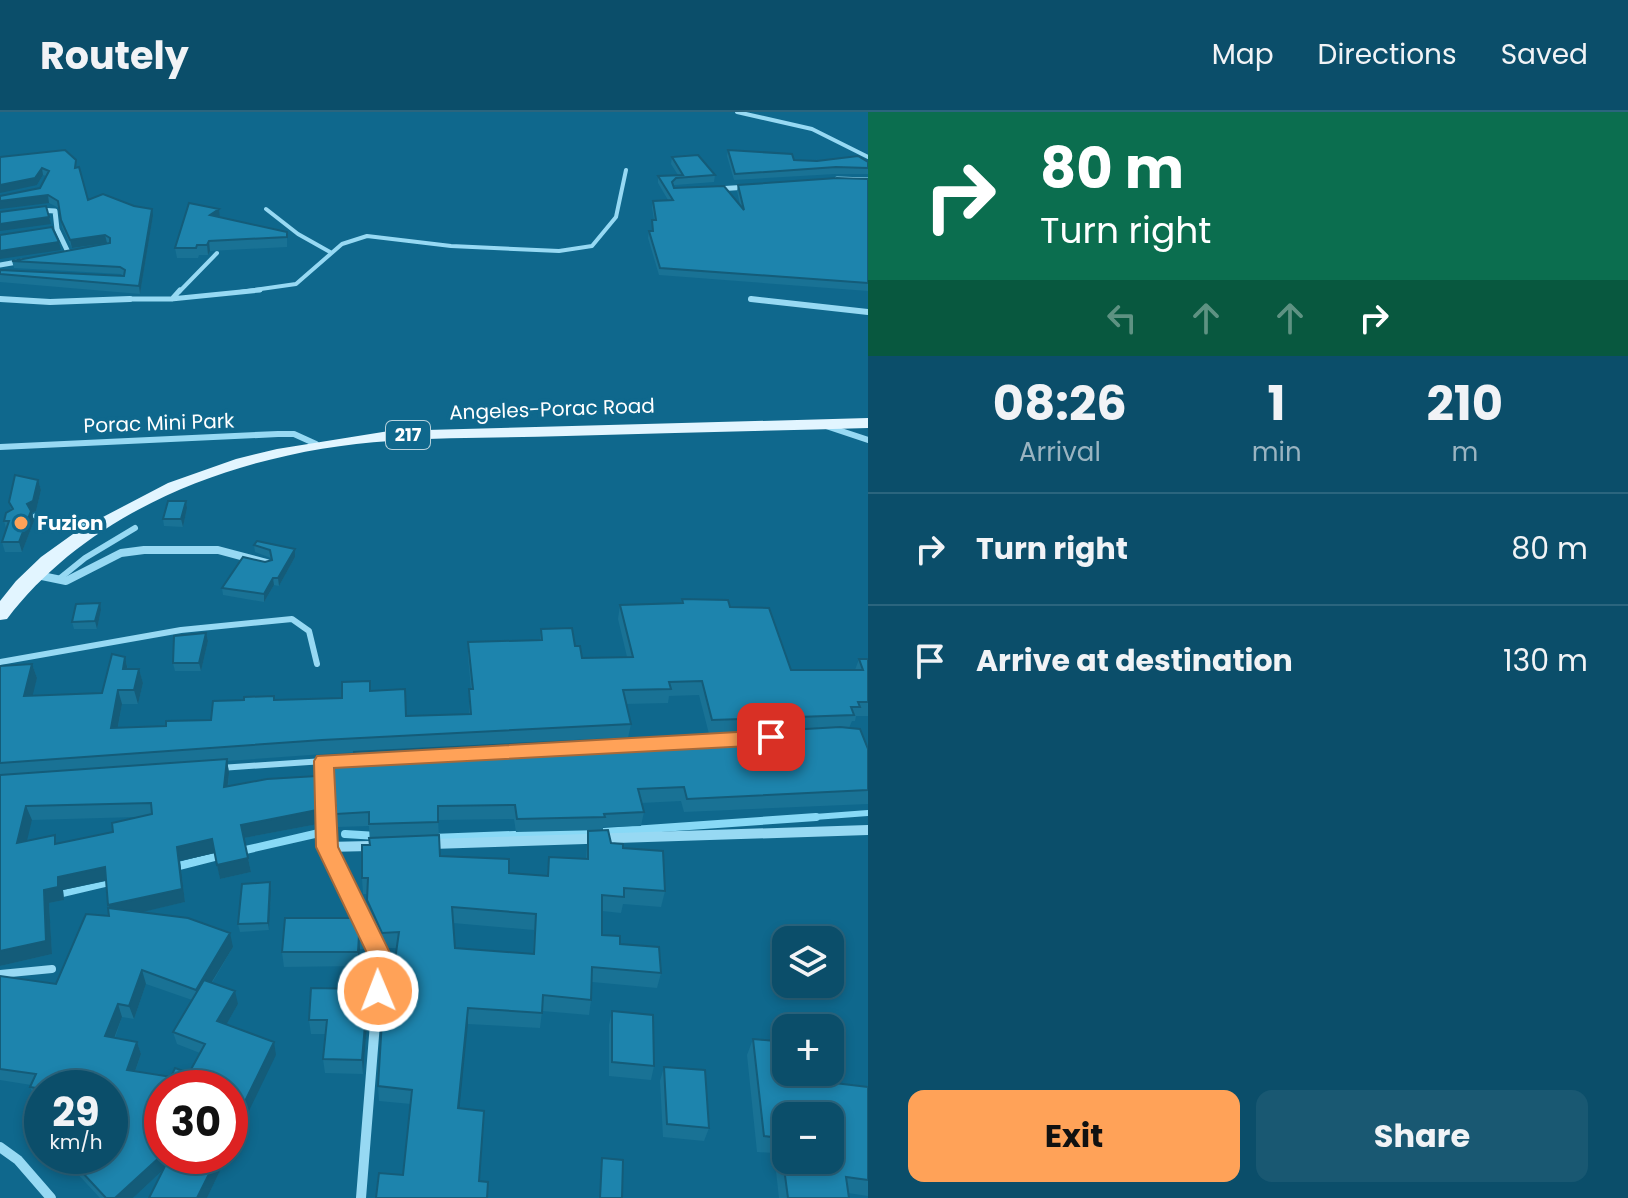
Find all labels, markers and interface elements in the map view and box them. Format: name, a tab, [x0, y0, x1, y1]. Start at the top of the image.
text: Routely	[40, 29, 189, 82]
text: Map	[1212, 35, 1274, 74]
text: Directions	[1318, 35, 1457, 74]
text: Saved	[1501, 35, 1588, 74]
text: 80 m	[1040, 129, 1184, 208]
icon: right	[908, 144, 1012, 248]
text: Turn right	[1040, 205, 1211, 256]
icon: left	[1100, 296, 1144, 340]
icon: ahead	[1184, 296, 1228, 340]
icon: ahead	[1268, 296, 1312, 340]
icon: right	[1352, 296, 1396, 340]
text: 08:26	[993, 370, 1127, 437]
text: 1	[1268, 370, 1286, 437]
text: 210	[1426, 370, 1503, 437]
street label: Angeles-Porac Road	[449, 391, 655, 427]
street label: Porac Mini Park	[83, 406, 236, 440]
road number: 217	[386, 421, 430, 449]
text: Arrival	[1019, 434, 1101, 470]
text: min	[1252, 434, 1302, 470]
text: m	[1451, 434, 1478, 470]
place label: Fuzion	[37, 509, 103, 537]
marker: Fuzion	[12, 514, 30, 532]
icon: right	[908, 527, 952, 571]
text: Turn right	[976, 527, 1128, 570]
text: 80 m	[1511, 527, 1588, 570]
icon: arrive	[908, 639, 952, 683]
text: Arrive at destination	[976, 639, 1293, 682]
text: 130 m	[1503, 639, 1588, 682]
pin	[737, 703, 805, 771]
icon: arrive	[749, 715, 793, 759]
map controls	[772, 926, 844, 1174]
button: layers	[772, 926, 844, 998]
position arrow	[336, 949, 420, 1033]
button: +	[772, 1014, 844, 1086]
speed limit sign: 30	[144, 1070, 248, 1174]
text: 29	[52, 1084, 100, 1140]
button: Exit	[908, 1090, 1240, 1182]
button: Share	[1256, 1090, 1588, 1182]
button: −	[772, 1102, 844, 1174]
text: km/h	[49, 1128, 103, 1156]

